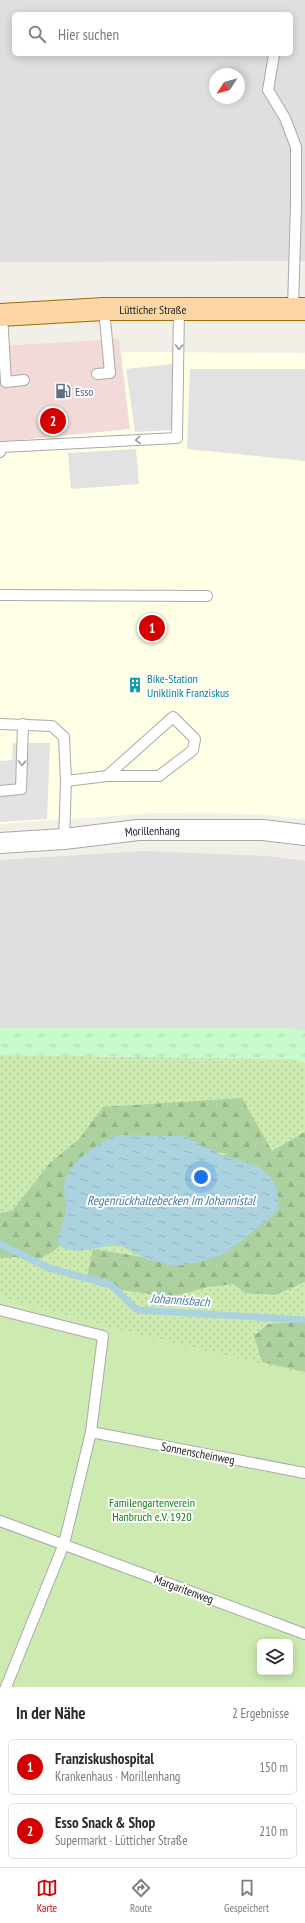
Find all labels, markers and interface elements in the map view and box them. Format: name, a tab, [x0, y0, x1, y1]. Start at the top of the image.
search box	[12, 12, 293, 56]
icon: search	[26, 23, 48, 45]
text: Hier suchen	[58, 25, 119, 44]
north arrow	[209, 68, 245, 104]
street label: Lütticher Straße	[119, 302, 186, 317]
one-way arrow	[175, 344, 183, 350]
fuel station icon: Esso	[54, 382, 72, 400]
place label: Esso	[75, 384, 93, 399]
pin: 2	[40, 406, 66, 436]
one-way arrow	[135, 435, 141, 444]
pin: 1	[139, 613, 165, 643]
place label: Bike-Station Uniklinik Franziskus	[147, 671, 229, 700]
building icon: Bike-Station Uniklinik Franziskus	[126, 676, 144, 694]
one-way arrow	[18, 760, 26, 766]
street label: Morillenhang	[124, 823, 180, 839]
your location	[191, 1167, 211, 1187]
water label: Regenrückhaltebecken Im Johannistal	[87, 1192, 257, 1209]
water label: Johannisbach	[149, 1289, 212, 1311]
street label: Sonnenscheinweg	[160, 1439, 236, 1467]
park label: Familengartenverein Hanbruch e.V. 1920	[109, 1495, 195, 1524]
street label: Margaritenweg	[152, 1571, 216, 1607]
map controls	[257, 1639, 293, 1675]
button: layers	[257, 1639, 293, 1675]
text: In der Nähe	[16, 1702, 86, 1724]
text: 2 Ergebnisse	[232, 1705, 289, 1722]
text: Franziskushospital	[55, 1749, 154, 1768]
text: 1	[27, 1759, 33, 1776]
text: 150 m	[259, 1759, 288, 1776]
text: Krankenhaus · Morillenhang	[55, 1768, 181, 1785]
text: Esso Snack & Shop	[55, 1813, 155, 1832]
text: 2	[27, 1823, 33, 1840]
text: 210 m	[259, 1823, 288, 1840]
text: Supermarkt · Lütticher Straße	[55, 1832, 188, 1849]
tab: Karte	[36, 1877, 58, 1915]
tab: Route	[130, 1877, 152, 1915]
tab: Gespeichert	[224, 1877, 269, 1915]

